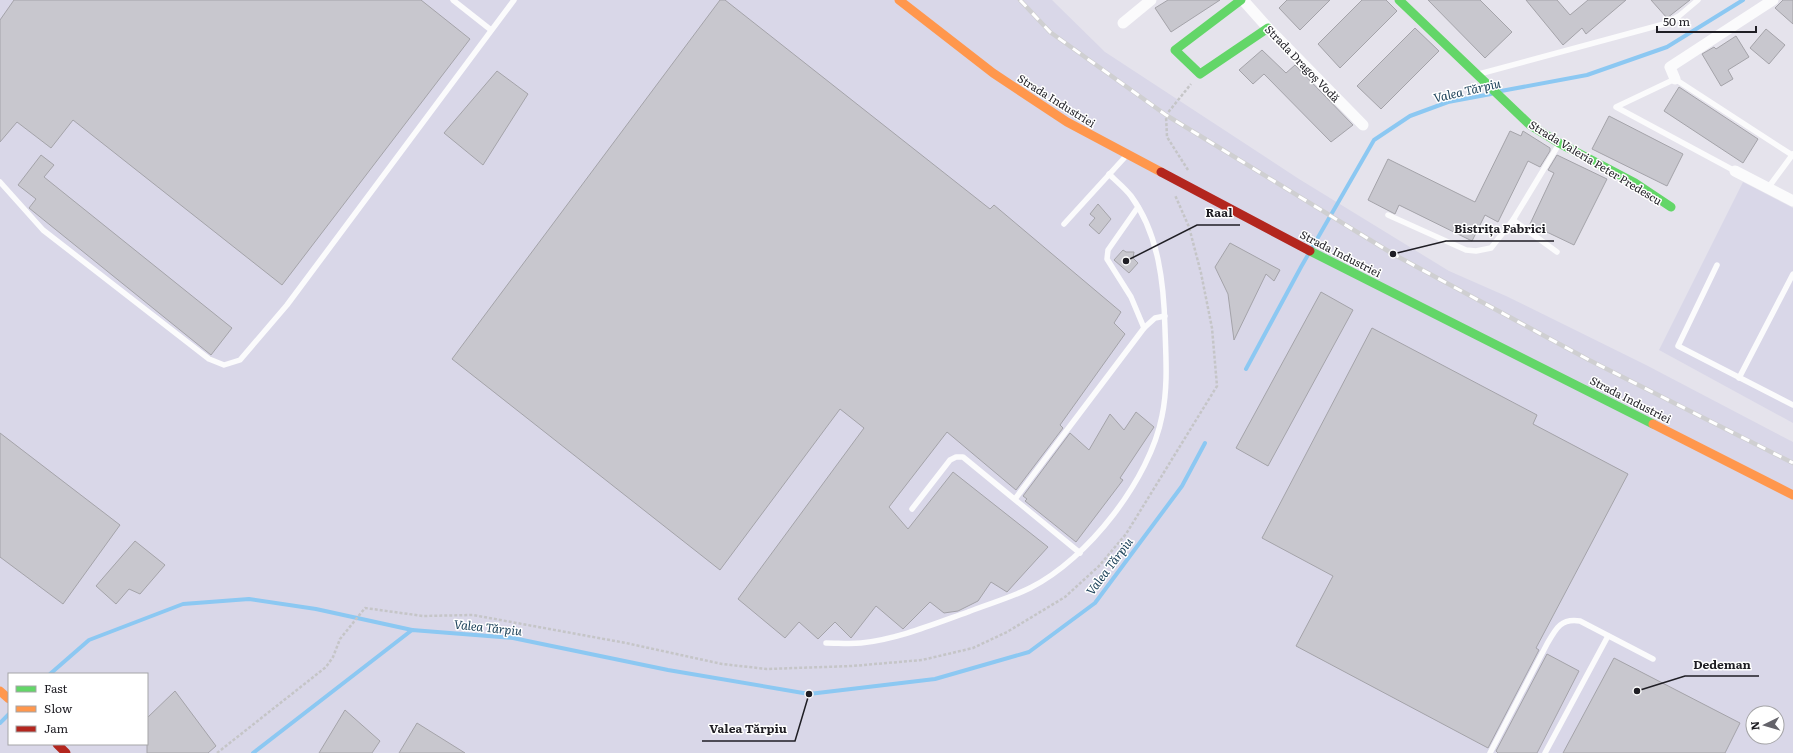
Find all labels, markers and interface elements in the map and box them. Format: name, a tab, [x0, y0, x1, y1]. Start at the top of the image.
scale bar	[1657, 8, 1756, 34]
text: 50 m	[1663, 12, 1690, 30]
street label: Strada Dragoș Vodă	[1262, 21, 1344, 105]
street label: Strada Industriei	[1015, 70, 1099, 131]
water label: Valea Tărpiu	[1432, 73, 1503, 106]
street label: Strada Valeria Peter Predescu	[1526, 116, 1666, 208]
callout: Raal	[1197, 201, 1240, 225]
text: Raal	[1205, 203, 1233, 221]
callout: Bistrița Fabrici	[1446, 217, 1554, 241]
text: Bistrița Fabrici	[1454, 219, 1547, 237]
street label: Strada Industriei	[1298, 226, 1385, 281]
street label: Strada Industriei	[1588, 372, 1675, 427]
water label: Valea Tărpiu	[1081, 533, 1137, 599]
water label: Valea Tărpiu	[453, 614, 524, 640]
callout: Dedeman	[1685, 652, 1759, 676]
text: Dedeman	[1693, 655, 1752, 673]
legend	[8, 673, 148, 745]
text: Fast	[44, 679, 68, 697]
text: Slow	[44, 699, 73, 717]
north arrow	[1745, 705, 1785, 745]
callout: Valea Tărpiu	[702, 717, 795, 741]
text: Jam	[44, 719, 69, 737]
text: Valea Tărpiu	[709, 719, 787, 737]
text: N	[1746, 721, 1762, 731]

